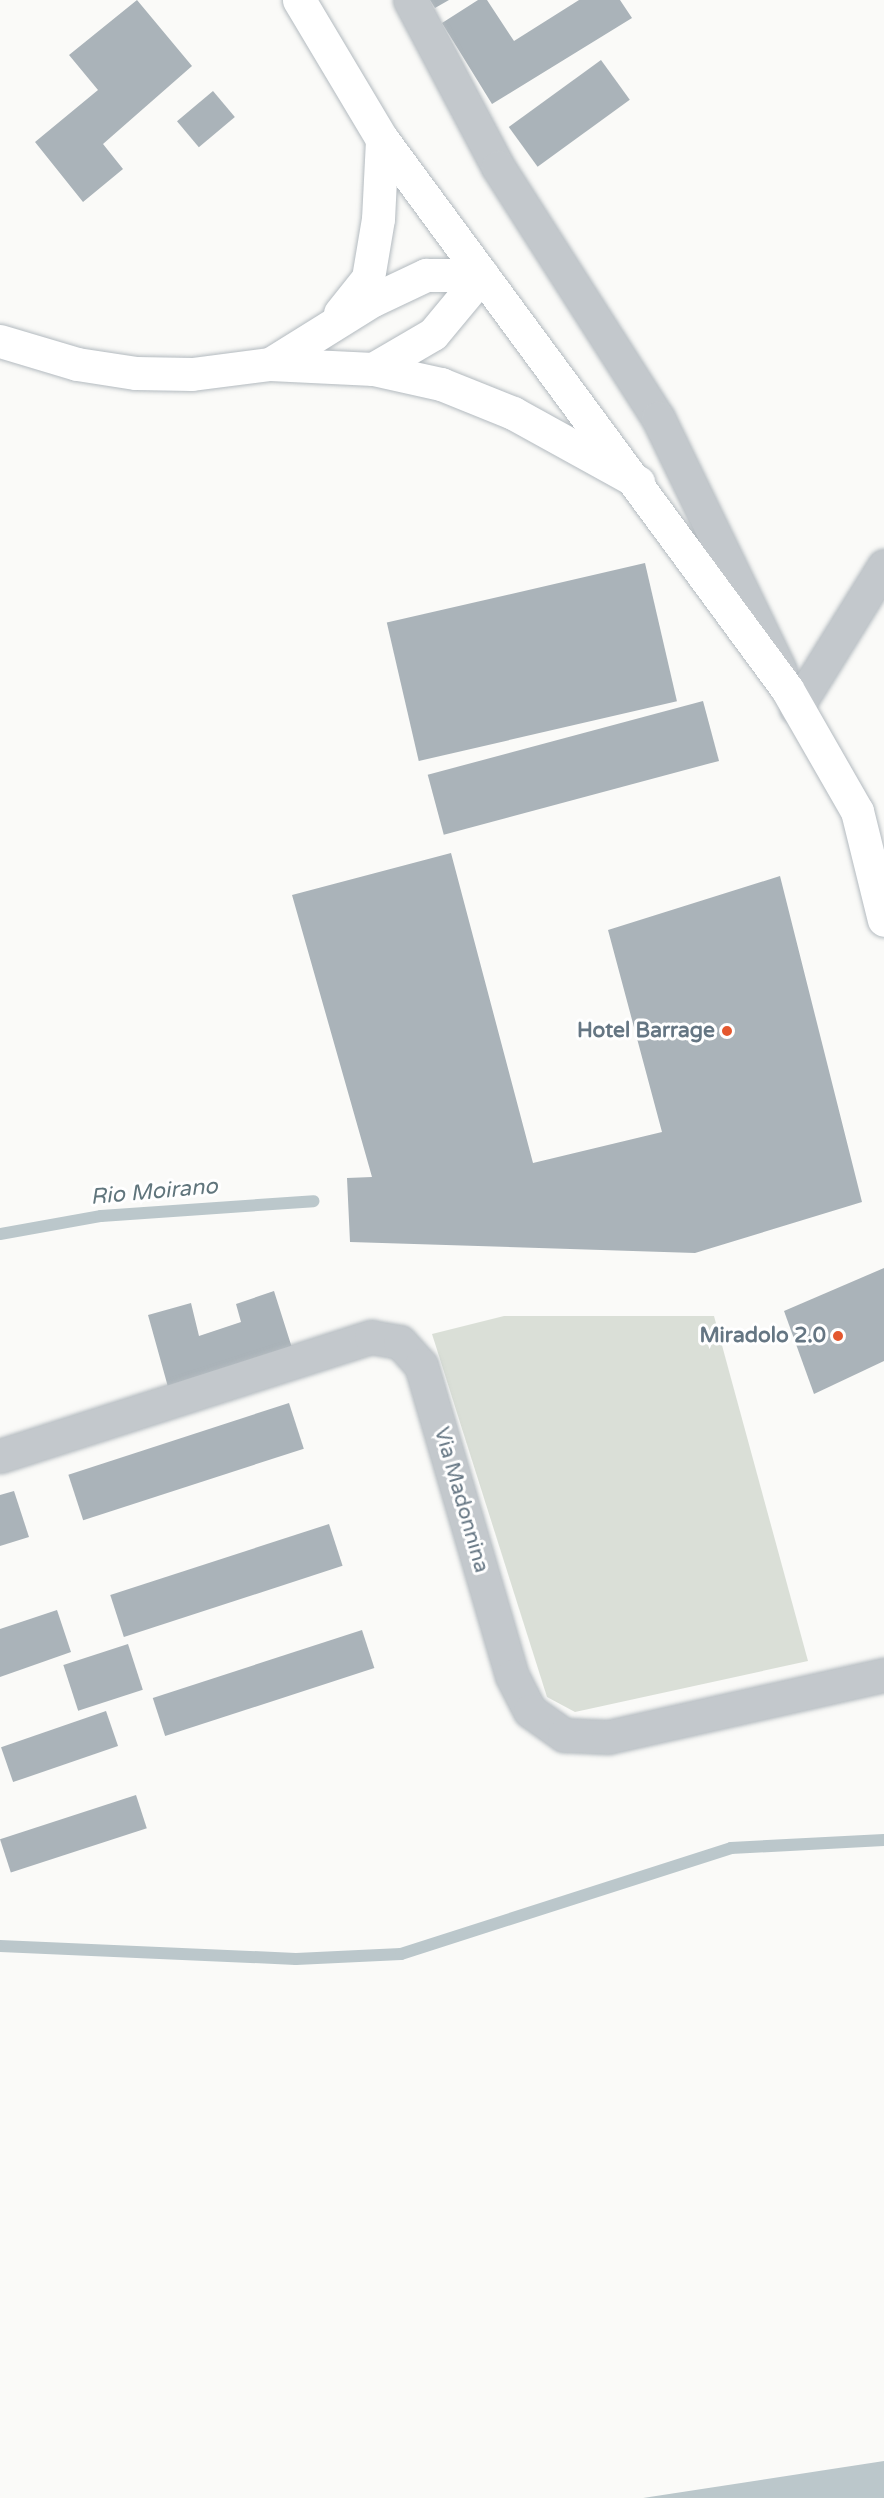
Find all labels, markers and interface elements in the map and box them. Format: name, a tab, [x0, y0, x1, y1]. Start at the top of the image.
place label: Hotel Barrage	[577, 1018, 715, 1044]
marker: Hotel Barrage	[720, 1024, 734, 1038]
water label: Rio Moirano	[89, 1173, 219, 1211]
place label: Miradolo 2.0	[700, 1323, 826, 1349]
marker: Miradolo 2.0	[831, 1329, 845, 1343]
street label: Via Madonnina	[428, 1424, 494, 1576]

